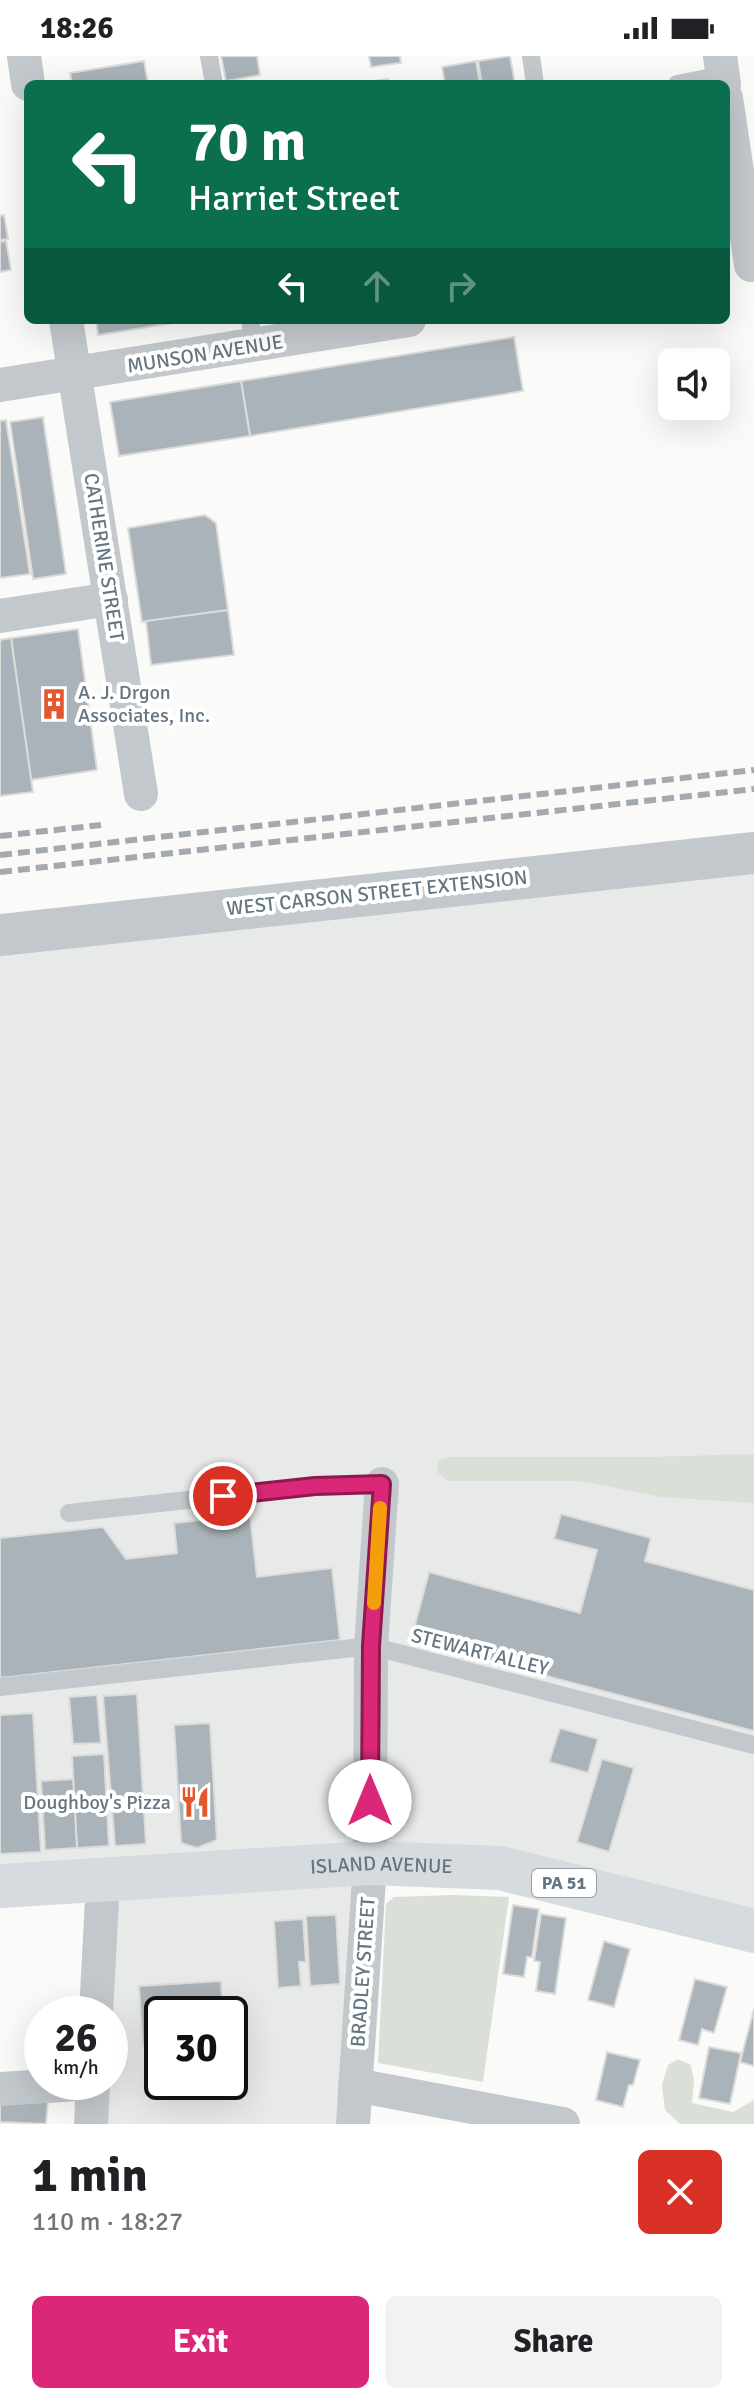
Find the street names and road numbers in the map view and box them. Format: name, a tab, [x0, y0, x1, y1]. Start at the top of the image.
street label: MUNSON AVENUE	[125, 329, 285, 379]
street label: CATHERINE STREET	[78, 471, 130, 643]
street label: WEST CARSON STREET EXTENSION	[225, 865, 529, 921]
street label: STEWART ALLEY	[409, 1623, 551, 1681]
street label: ISLAND AVENUE	[309, 1850, 453, 1879]
road number: PA 51	[532, 1869, 596, 1897]
street label: BRADLEY STREET	[345, 1896, 381, 2048]

